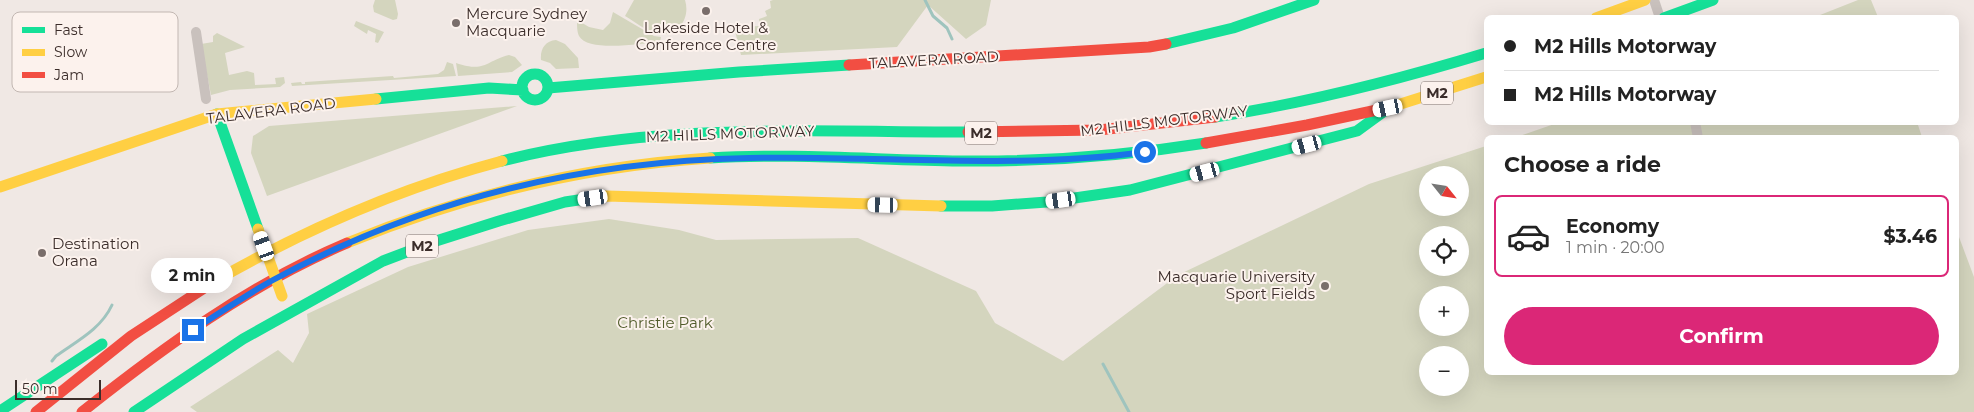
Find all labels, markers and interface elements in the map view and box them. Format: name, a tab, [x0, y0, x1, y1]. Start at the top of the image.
place label: Mercure Sydney Macquarie	[466, 4, 588, 40]
marker: Lakeside Hotel & Conference Centre	[700, 5, 712, 17]
legend	[12, 12, 178, 92]
marker: Mercure Sydney Macquarie	[450, 17, 462, 29]
place label: Lakeside Hotel & Conference Centre	[636, 18, 776, 54]
text: Fast	[54, 21, 84, 39]
text: M2 Hills Motorway	[1534, 35, 1716, 58]
text: Slow	[54, 43, 88, 61]
street label: TALAVERA ROAD	[869, 47, 999, 72]
text: Jam	[53, 66, 84, 84]
road number: M2	[1421, 82, 1453, 105]
text: M2 Hills Motorway	[1534, 83, 1716, 106]
street label: TALAVERA ROAD	[205, 93, 337, 128]
car	[1371, 98, 1404, 118]
street label: M2 HILLS MOTORWAY	[1079, 101, 1249, 140]
street label: M2 HILLS MOTORWAY	[645, 121, 815, 146]
road number: M2	[965, 122, 997, 144]
car	[1290, 134, 1323, 156]
route start	[1134, 141, 1156, 163]
text: Choose a ride	[1504, 151, 1661, 178]
car	[1188, 161, 1221, 183]
north arrow	[1419, 166, 1469, 216]
map controls	[1419, 166, 1469, 396]
car	[577, 188, 608, 208]
car	[1045, 190, 1076, 210]
car	[867, 197, 898, 213]
icon: car	[1506, 214, 1551, 259]
text: Economy	[1566, 215, 1659, 238]
text: $3.46	[1884, 225, 1937, 248]
button: locate	[1419, 226, 1469, 276]
car	[251, 229, 276, 263]
place label: Destination Orana	[52, 234, 140, 270]
road number: M2	[406, 235, 438, 258]
text: 1 min · 20:00	[1566, 238, 1665, 257]
marker: Destination Orana	[36, 247, 48, 259]
callout: 2 min	[152, 258, 234, 292]
text: 2 min	[169, 266, 215, 285]
place label: Macquarie University Sport Fields	[1158, 267, 1316, 303]
marker: Macquarie University Sport Fields	[1319, 280, 1331, 292]
button: +	[1419, 286, 1469, 336]
button: Confirm	[1504, 307, 1939, 365]
park label: Christie Park	[617, 313, 713, 332]
route end	[182, 319, 204, 341]
button: −	[1419, 346, 1469, 396]
scale bar	[15, 377, 101, 400]
text: 50 m	[22, 380, 58, 398]

